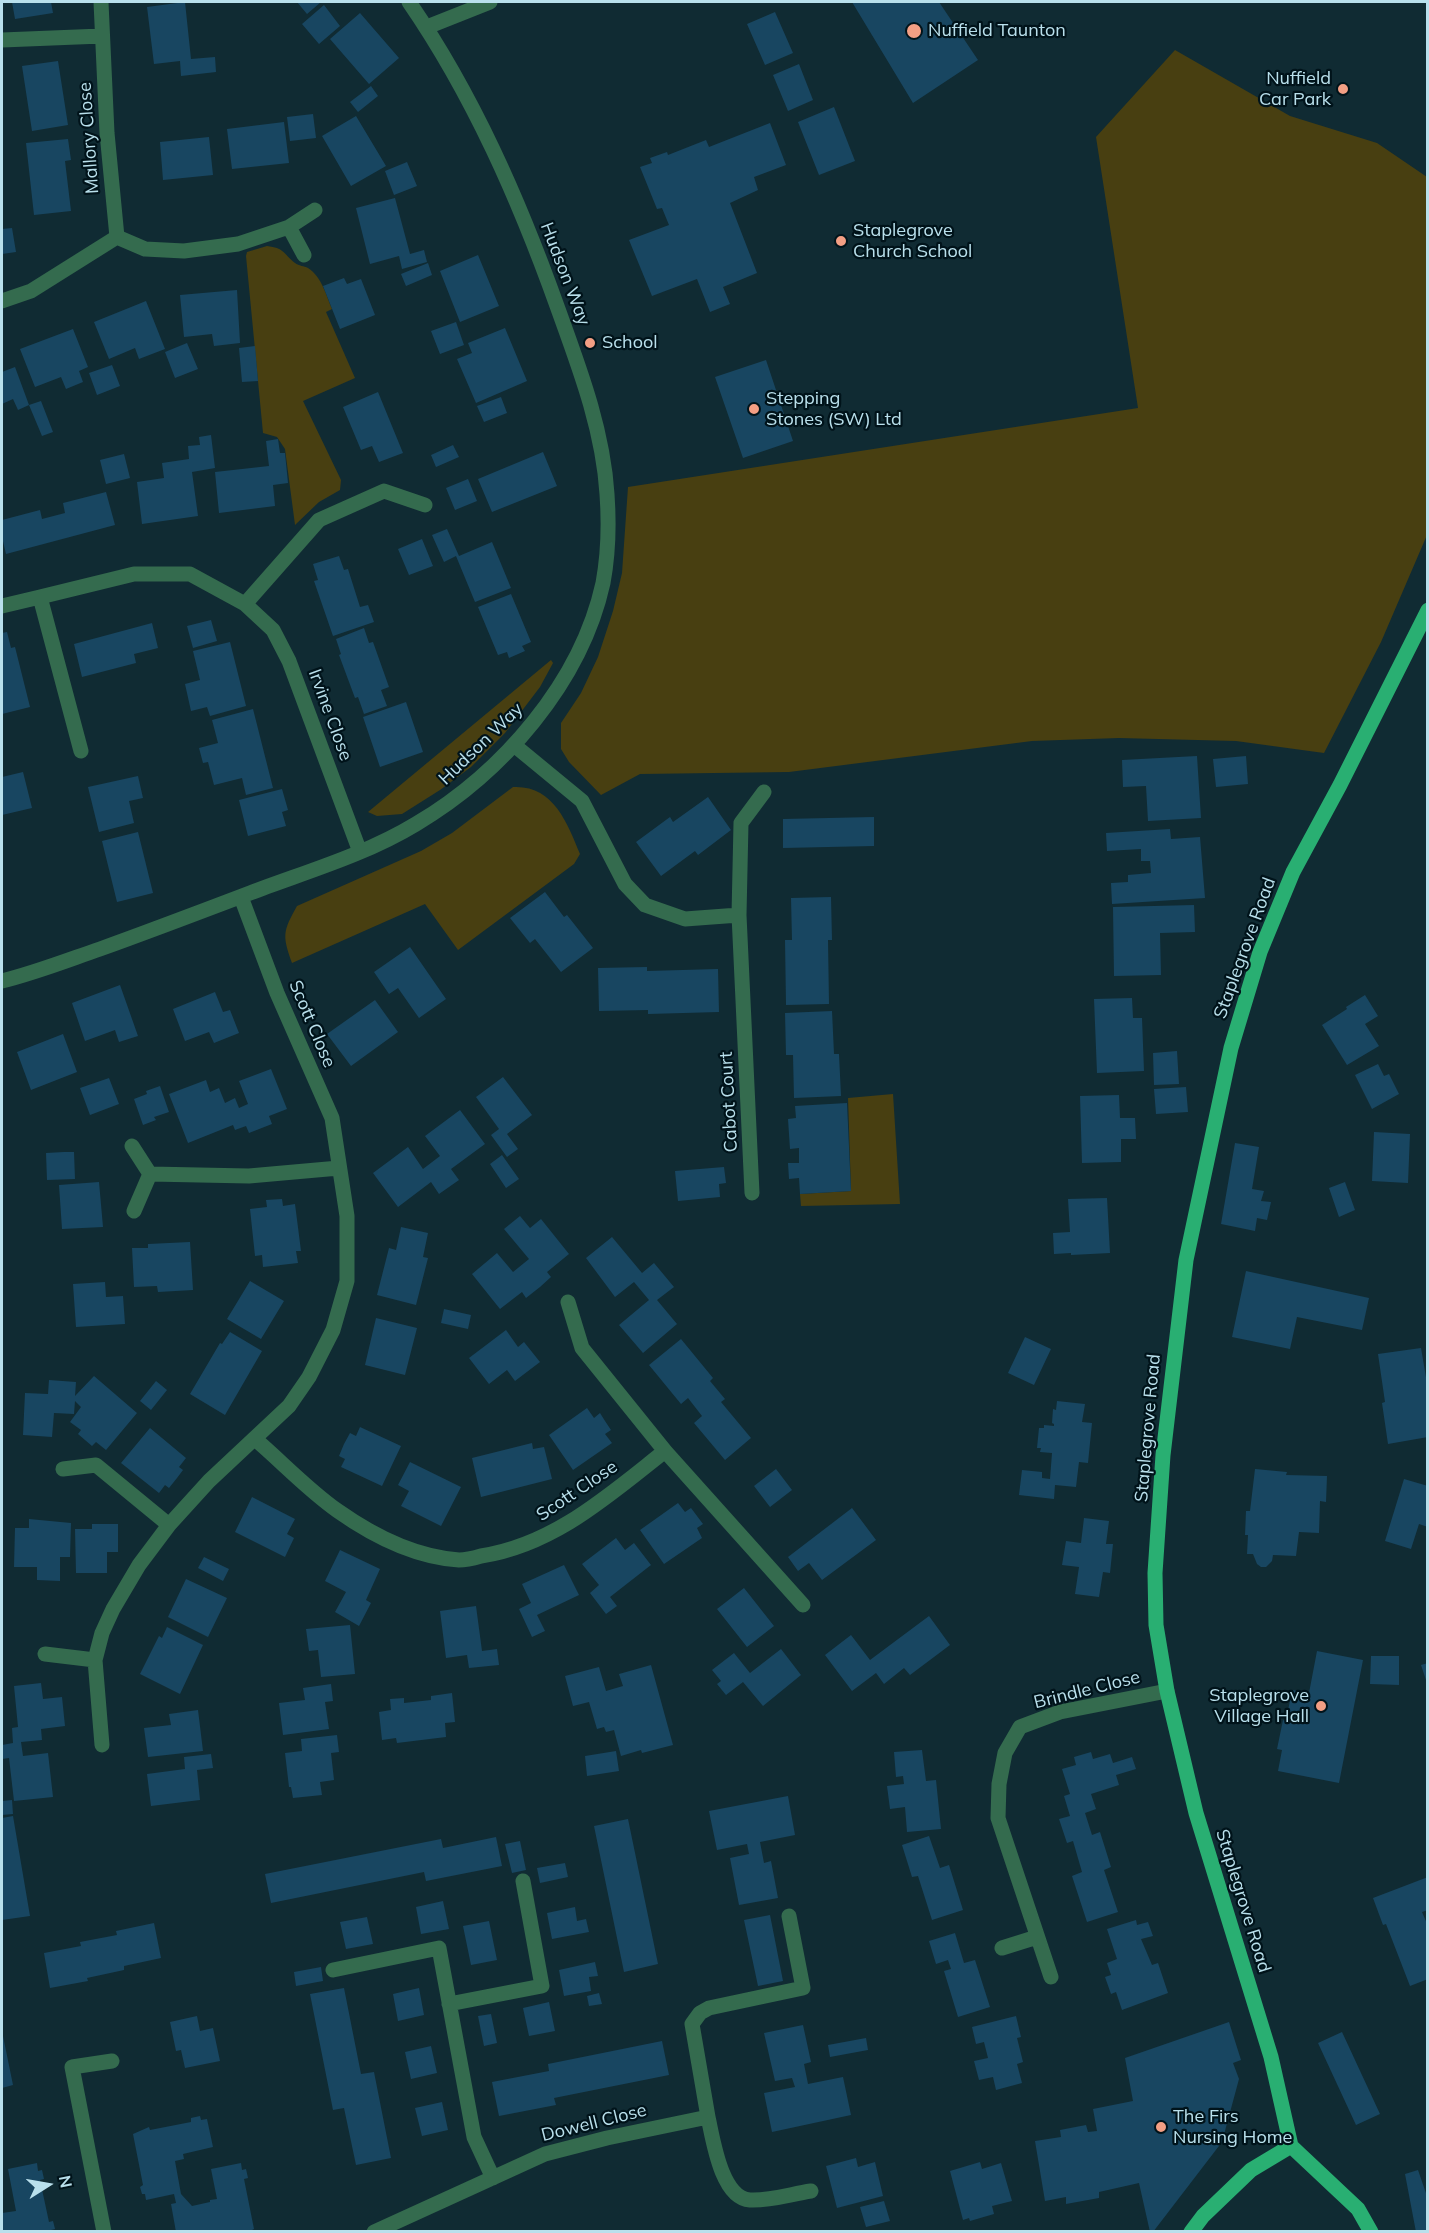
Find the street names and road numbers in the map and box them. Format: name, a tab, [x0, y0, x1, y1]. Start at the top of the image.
street label: Mallory Close	[74, 81, 104, 195]
street label: Hudson Way	[535, 219, 595, 329]
street label: Irvine Close	[303, 666, 357, 764]
street label: Hudson Way	[434, 698, 528, 790]
street label: Staplegrove Road	[1209, 874, 1281, 1022]
street label: Scott Close	[284, 977, 340, 1071]
street label: Cabot Court	[716, 1051, 742, 1153]
street label: Staplegrove Road	[1131, 1353, 1165, 1503]
street label: Scott Close	[532, 1456, 622, 1526]
street label: Brindle Close	[1032, 1666, 1142, 1714]
street label: Staplegrove Road	[1211, 1827, 1275, 1975]
street label: Dowell Close	[539, 2099, 649, 2147]

